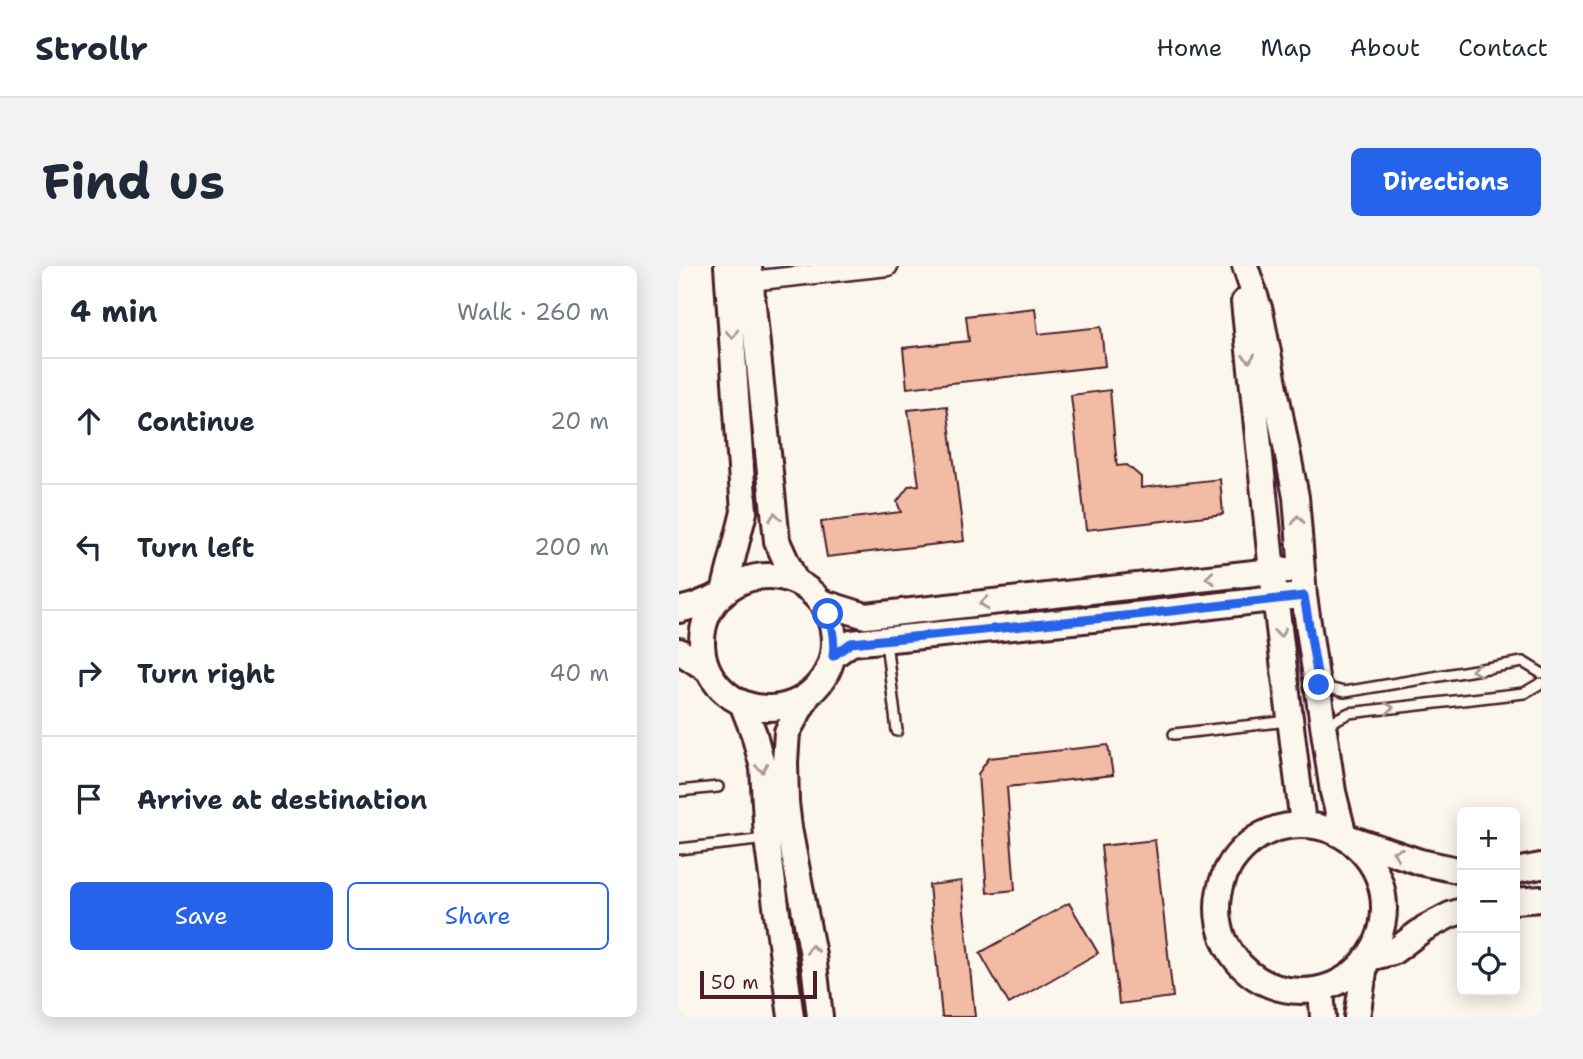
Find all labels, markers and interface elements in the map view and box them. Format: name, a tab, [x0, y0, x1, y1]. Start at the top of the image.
text: Strollr	[35, 26, 148, 71]
text: Home	[1156, 32, 1222, 64]
text: Map	[1260, 32, 1312, 64]
text: About	[1350, 32, 1420, 64]
text: Contact	[1458, 32, 1548, 64]
button: Directions	[1351, 148, 1541, 216]
text: Find us	[42, 149, 225, 215]
text: 4 min	[70, 291, 157, 332]
text: Walk · 260 m	[457, 297, 609, 327]
one-way arrow	[724, 329, 739, 340]
one-way arrow	[1242, 353, 1257, 364]
icon: ahead	[70, 402, 108, 440]
text: Continue	[137, 404, 255, 439]
text: 20 m	[550, 406, 609, 436]
one-way arrow	[767, 511, 782, 522]
one-way arrow	[1291, 515, 1306, 526]
icon: left	[70, 528, 108, 566]
text: Turn left	[137, 530, 254, 565]
text: 200 m	[534, 532, 609, 562]
one-way arrow	[1204, 570, 1216, 585]
one-way arrow	[978, 595, 990, 610]
route start	[812, 598, 843, 629]
one-way arrow	[1272, 627, 1287, 639]
icon: right	[70, 654, 108, 692]
text: Turn right	[137, 656, 275, 691]
text: 40 m	[549, 658, 609, 688]
one-way arrow	[1470, 662, 1482, 677]
route end	[1303, 669, 1334, 700]
one-way arrow	[1383, 701, 1395, 716]
one-way arrow	[754, 762, 769, 774]
icon: arrive	[70, 780, 108, 818]
text: Arrive at destination	[137, 782, 427, 817]
map controls	[1457, 807, 1520, 996]
button: +	[1457, 807, 1520, 870]
one-way arrow	[1391, 847, 1403, 861]
button: −	[1457, 870, 1520, 933]
button: Save	[70, 882, 333, 950]
button: Share	[347, 882, 609, 950]
button: locate	[1457, 933, 1520, 996]
one-way arrow	[805, 943, 820, 955]
scale bar	[700, 968, 817, 1000]
text: 50 m	[711, 970, 759, 995]

